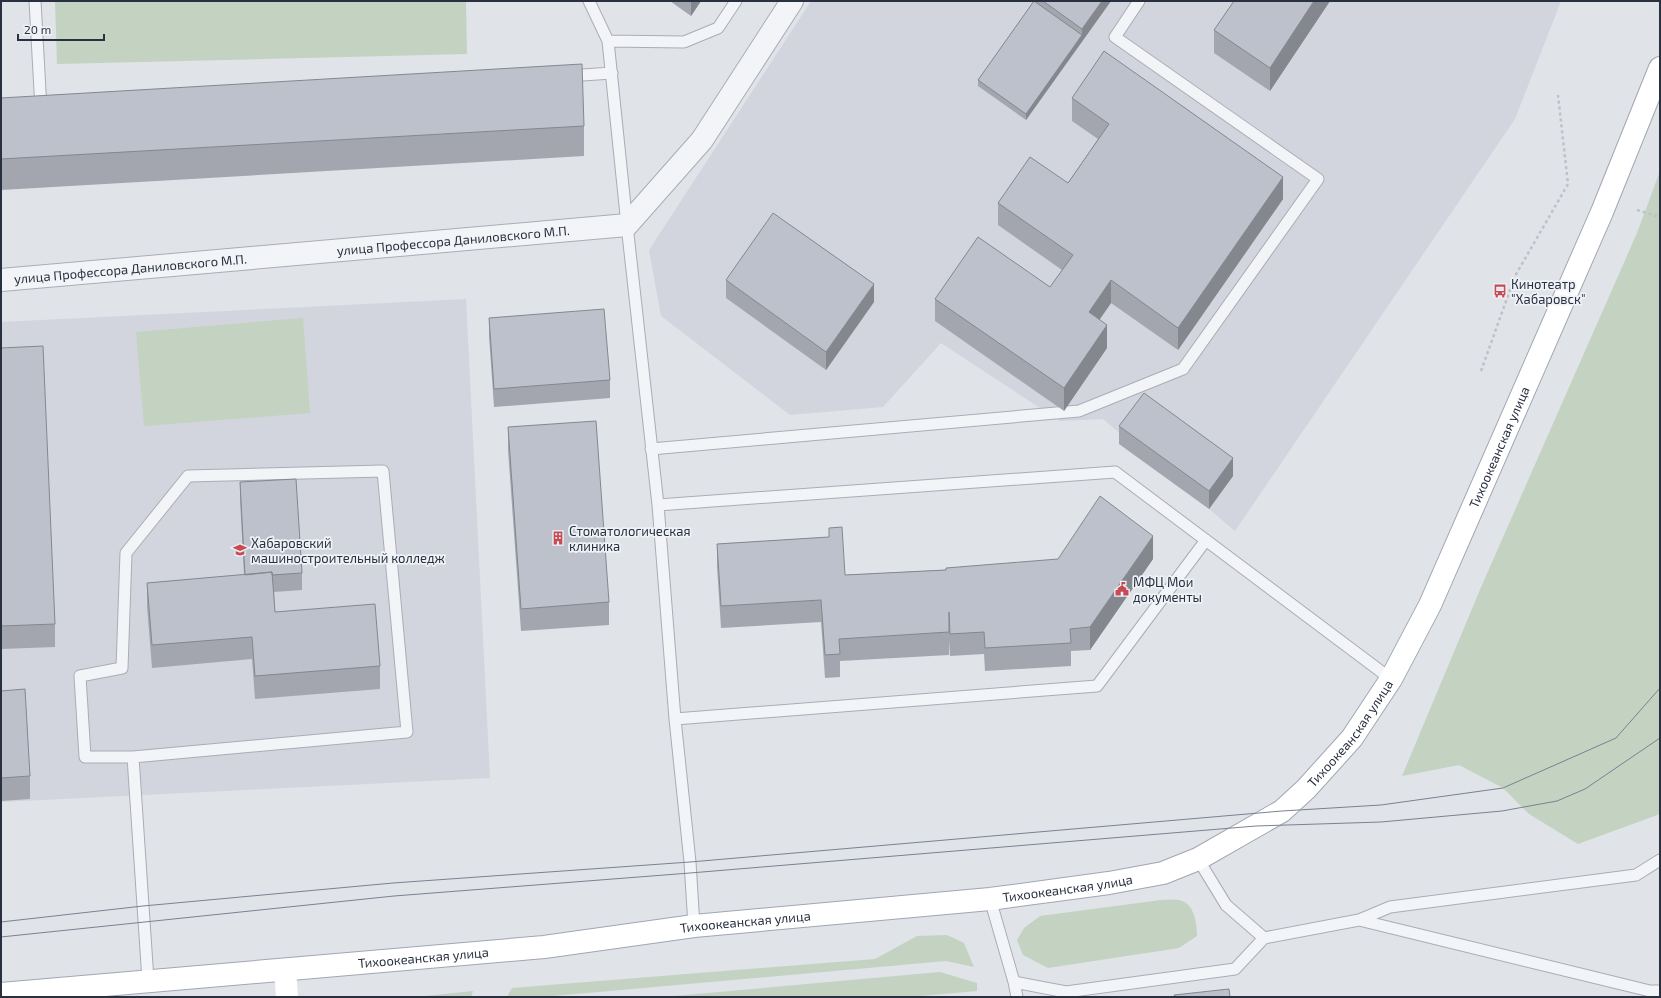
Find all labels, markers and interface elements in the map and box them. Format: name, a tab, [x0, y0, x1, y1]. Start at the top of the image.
scale bar	[18, 16, 104, 42]
text: 20 m	[24, 22, 51, 36]
street label: улица Профессора Даниловского М.П.	[336, 222, 570, 258]
street label: улица Профессора Даниловского М.П.	[13, 250, 248, 287]
place label: Кинотеатр "Хабаровск"	[1511, 276, 1586, 307]
bus stop icon: Кинотеатр "Хабаровск"	[1492, 283, 1508, 299]
street label: Тихоокеанская улица	[1465, 384, 1533, 511]
place label: Стоматологическая клиника	[569, 523, 691, 554]
building icon: Стоматологическая клиника	[550, 530, 566, 546]
place label: Хабаровский машиностроительный колледж	[251, 535, 445, 566]
school or university icon: Хабаровский машиностроительный колледж	[232, 542, 248, 558]
place label: МФЦ Мои документы	[1133, 574, 1202, 605]
public building icon: МФЦ Мои документы	[1114, 581, 1130, 597]
street label: Тихоокеанская улица	[1304, 677, 1396, 790]
street label: Тихоокеанская улица	[1001, 871, 1134, 905]
street label: Тихоокеанская улица	[679, 907, 811, 936]
street label: Тихоокеанская улица	[357, 944, 489, 971]

